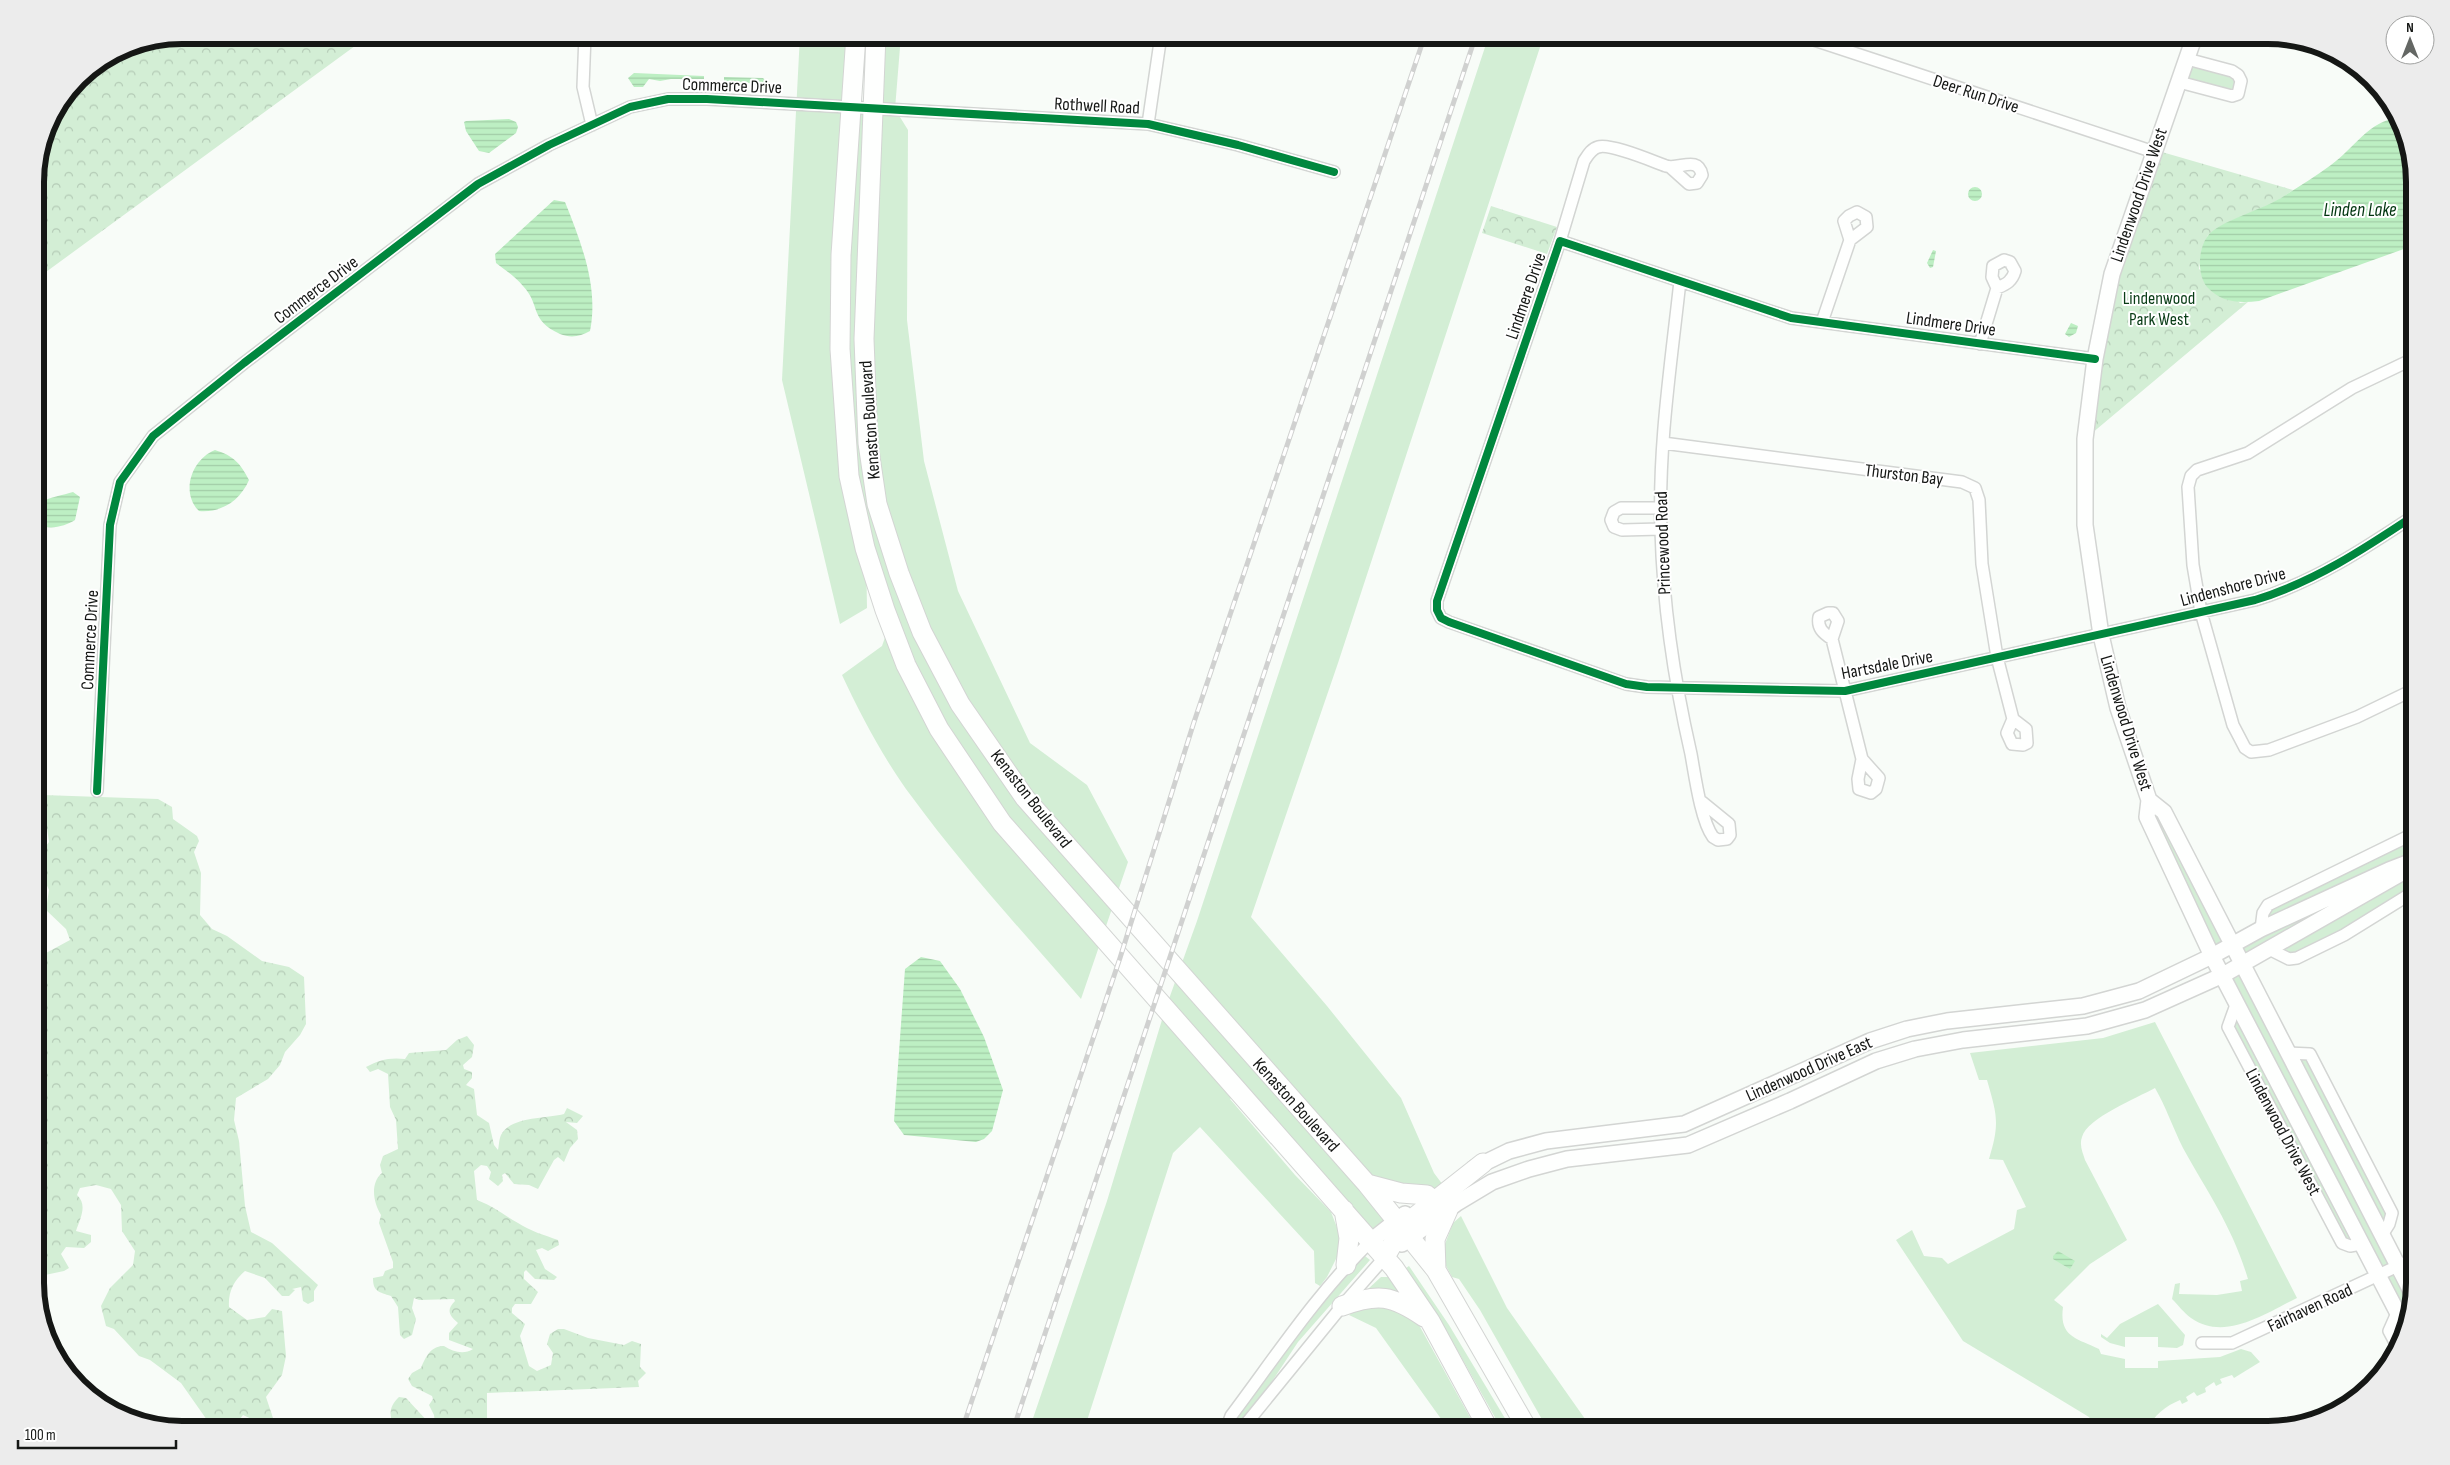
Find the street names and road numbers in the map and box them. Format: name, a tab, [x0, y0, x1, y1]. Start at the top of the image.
street label: Deer Run Drive	[1930, 70, 2022, 118]
street label: Commerce Drive	[682, 74, 782, 98]
street label: Rothwell Road	[1054, 93, 1140, 119]
street label: Lindenwood Drive West	[2106, 125, 2172, 265]
street label: Lindmere Drive	[1501, 250, 1551, 342]
street label: Commerce Drive	[270, 252, 362, 328]
street label: Lindmere Drive	[1905, 307, 1997, 341]
street label: Kenaston Boulevard	[855, 360, 885, 480]
street label: Thurston Bay	[1864, 460, 1944, 490]
street label: Princewood Road	[1651, 491, 1675, 595]
street label: Lindenshore Drive	[2178, 563, 2288, 611]
street label: Commerce Drive	[77, 590, 103, 690]
street label: Hartsdale Drive	[1840, 646, 1934, 684]
street label: Lindenwood Drive West	[2095, 653, 2157, 794]
street label: Kenaston Boulevard	[986, 746, 1076, 852]
street label: Lindenwood Drive East	[1743, 1032, 1876, 1106]
street label: Kenaston Boulevard	[1248, 1054, 1344, 1156]
street label: Lindenwood Drive West	[2241, 1065, 2325, 1199]
street label: Fairhaven Road	[2264, 1279, 2356, 1337]

